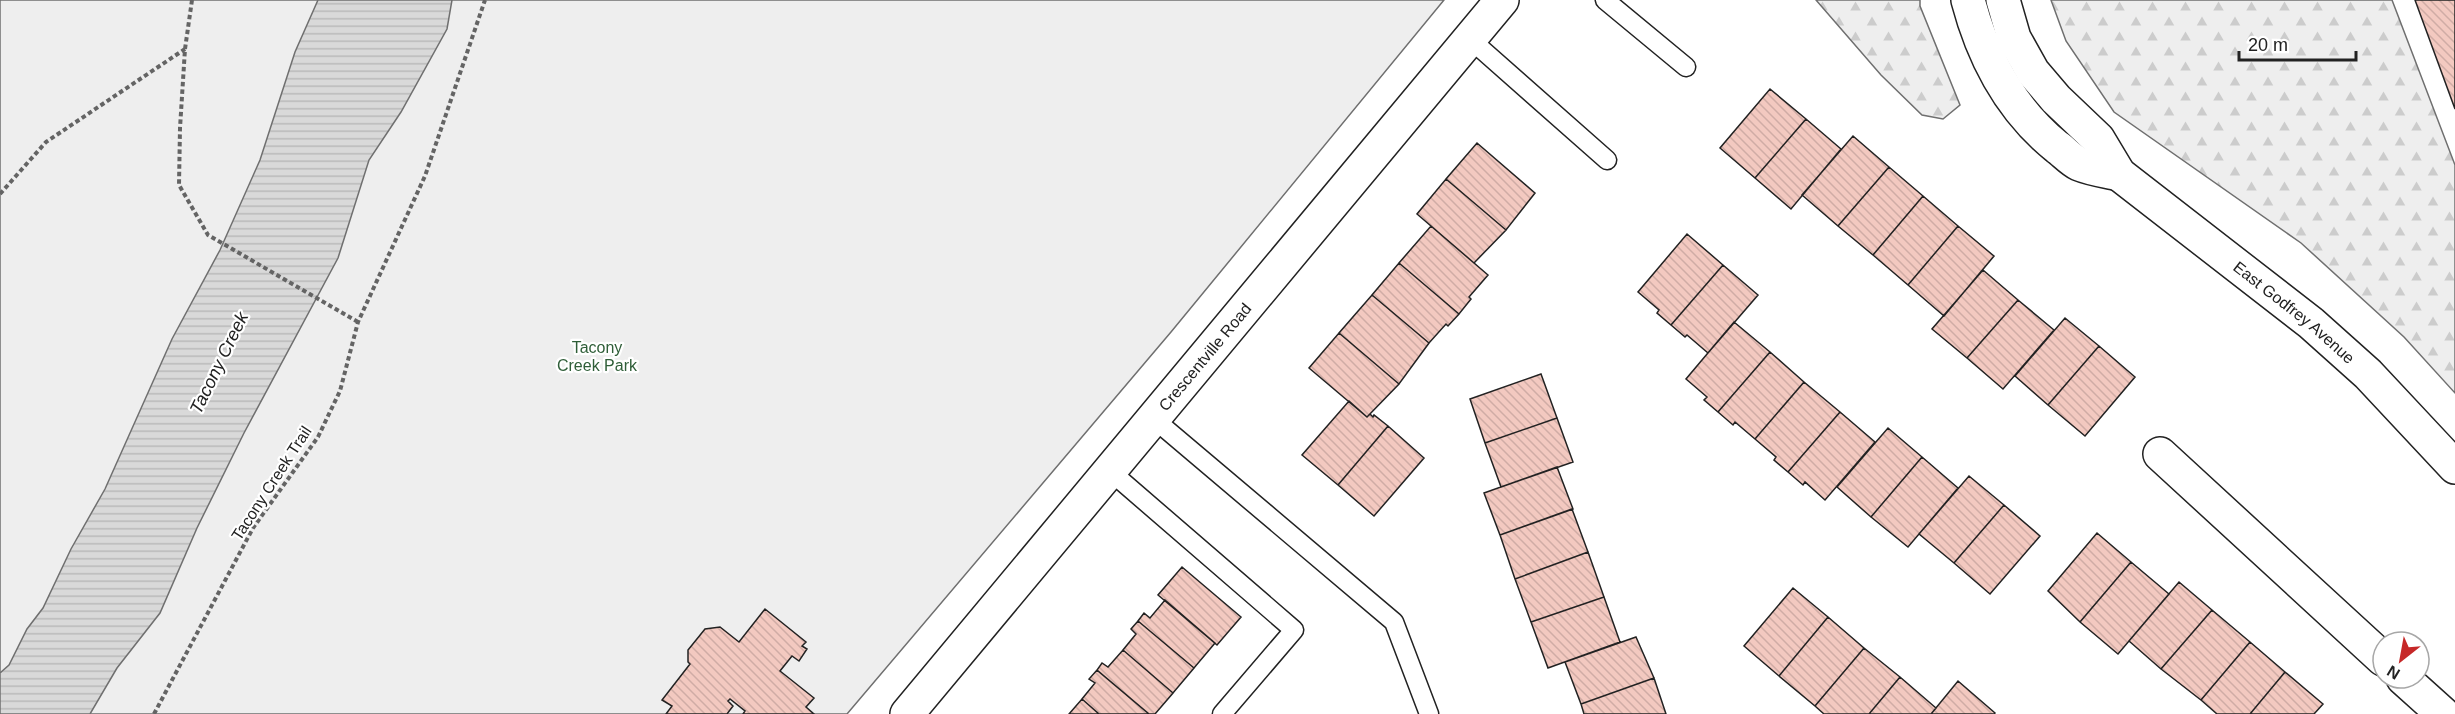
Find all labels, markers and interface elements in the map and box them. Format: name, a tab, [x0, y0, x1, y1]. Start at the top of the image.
scale bar	[2239, 24, 2356, 62]
text: 20 m	[2248, 35, 2288, 55]
street label: East Godfrey Avenue	[2230, 258, 2358, 367]
street label: Crescentville Road	[1156, 300, 1255, 414]
water label: Tacony Creek	[186, 308, 253, 417]
park label: Tacony Creek Park	[557, 339, 638, 374]
street label: Tacony Creek Trail	[228, 423, 315, 543]
north arrow	[2371, 630, 2431, 690]
text: N	[2384, 662, 2403, 683]

